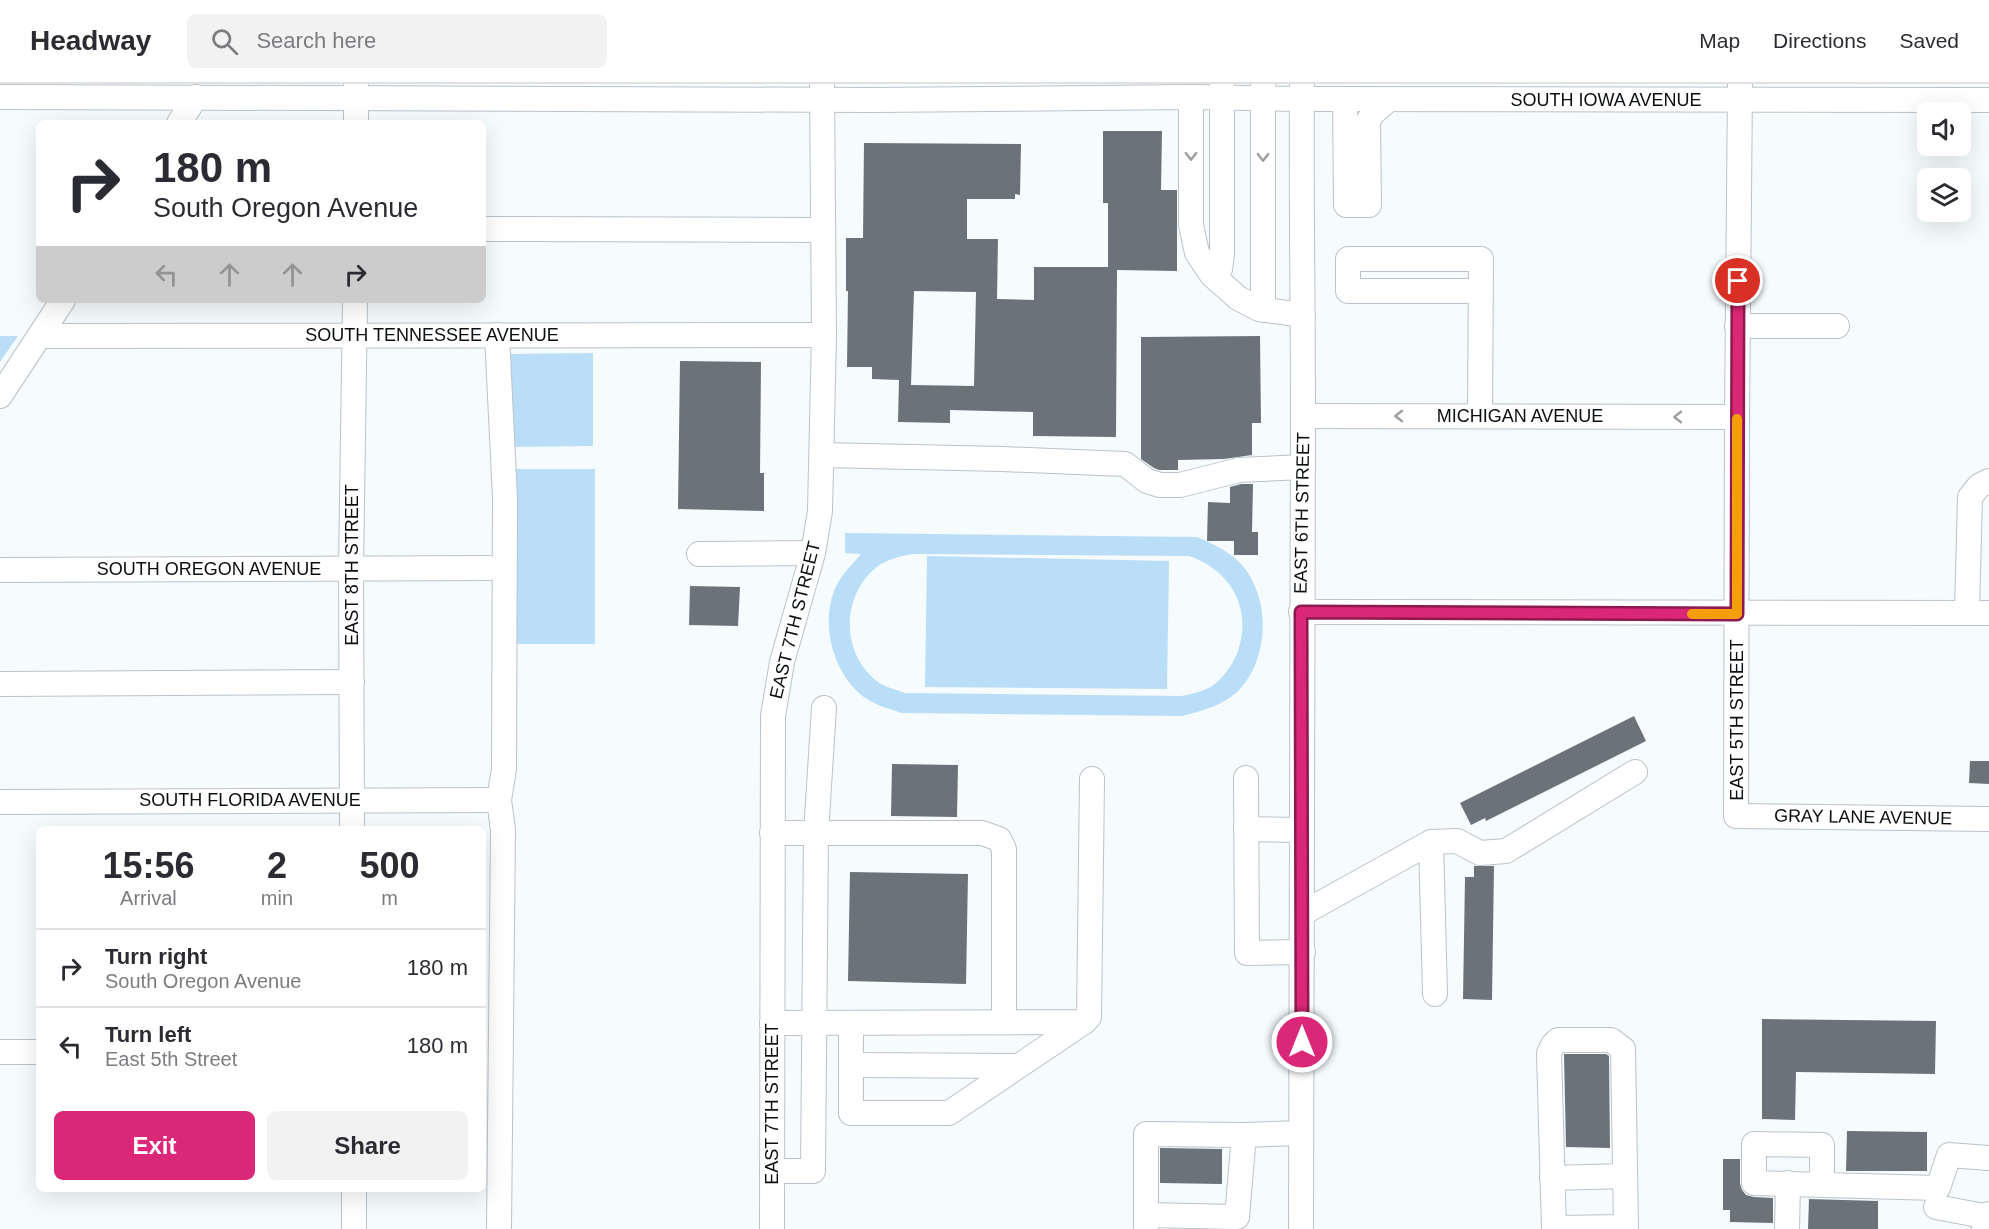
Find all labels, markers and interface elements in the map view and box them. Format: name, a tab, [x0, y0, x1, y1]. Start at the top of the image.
search box	[187, 14, 607, 68]
text: Headway	[30, 25, 151, 56]
icon: search	[208, 25, 241, 58]
text: Search here	[256, 28, 376, 53]
text: Map	[1699, 29, 1740, 52]
text: Directions	[1773, 29, 1866, 52]
text: Saved	[1899, 29, 1959, 52]
street label: SOUTH IOWA AVENUE	[1510, 90, 1702, 110]
map controls	[1917, 102, 1971, 222]
button: sound	[1917, 102, 1971, 156]
icon: right	[54, 144, 132, 222]
text: 180 m	[153, 144, 272, 191]
one-way arrow	[1185, 151, 1197, 160]
one-way arrow	[1257, 152, 1269, 161]
button: layers	[1917, 168, 1971, 222]
text: South Oregon Avenue	[153, 193, 418, 223]
pin	[1712, 255, 1763, 306]
icon: left	[150, 258, 183, 291]
icon: ahead	[213, 258, 246, 291]
icon: ahead	[276, 258, 309, 291]
icon: right	[339, 258, 372, 291]
icon: arrive	[1721, 264, 1754, 297]
street label: SOUTH TENNESSEE AVENUE	[305, 325, 559, 345]
street label: MICHIGAN AVENUE	[1437, 406, 1603, 426]
one-way arrow	[1395, 410, 1404, 422]
one-way arrow	[1674, 411, 1683, 423]
street label: EAST 6TH STREET	[1291, 432, 1313, 594]
street label: EAST 8TH STREET	[342, 484, 362, 646]
street label: EAST 7TH STREET	[766, 539, 824, 701]
street label: SOUTH OREGON AVENUE	[97, 559, 321, 579]
street label: EAST 5TH STREET	[1727, 639, 1747, 801]
street label: SOUTH FLORIDA AVENUE	[139, 790, 361, 810]
street label: GRAY LANE AVENUE	[1774, 805, 1952, 829]
text: 15:56	[102, 845, 194, 886]
text: 2	[267, 845, 287, 886]
text: 500	[359, 845, 420, 886]
text: Arrival	[120, 887, 177, 909]
text: min	[261, 887, 293, 909]
text: m	[381, 887, 398, 909]
text: Turn right	[105, 944, 207, 969]
icon: right	[54, 952, 87, 985]
text: 180 m	[407, 955, 468, 980]
text: South Oregon Avenue	[105, 970, 301, 992]
position arrow	[1270, 1010, 1334, 1074]
text: Turn left	[105, 1022, 191, 1047]
street label: EAST 7TH STREET	[762, 1023, 782, 1185]
icon: left	[54, 1030, 87, 1063]
text: 180 m	[407, 1033, 468, 1058]
text: East 5th Street	[105, 1048, 237, 1070]
button: Exit	[54, 1111, 255, 1180]
button: Share	[267, 1111, 468, 1180]

